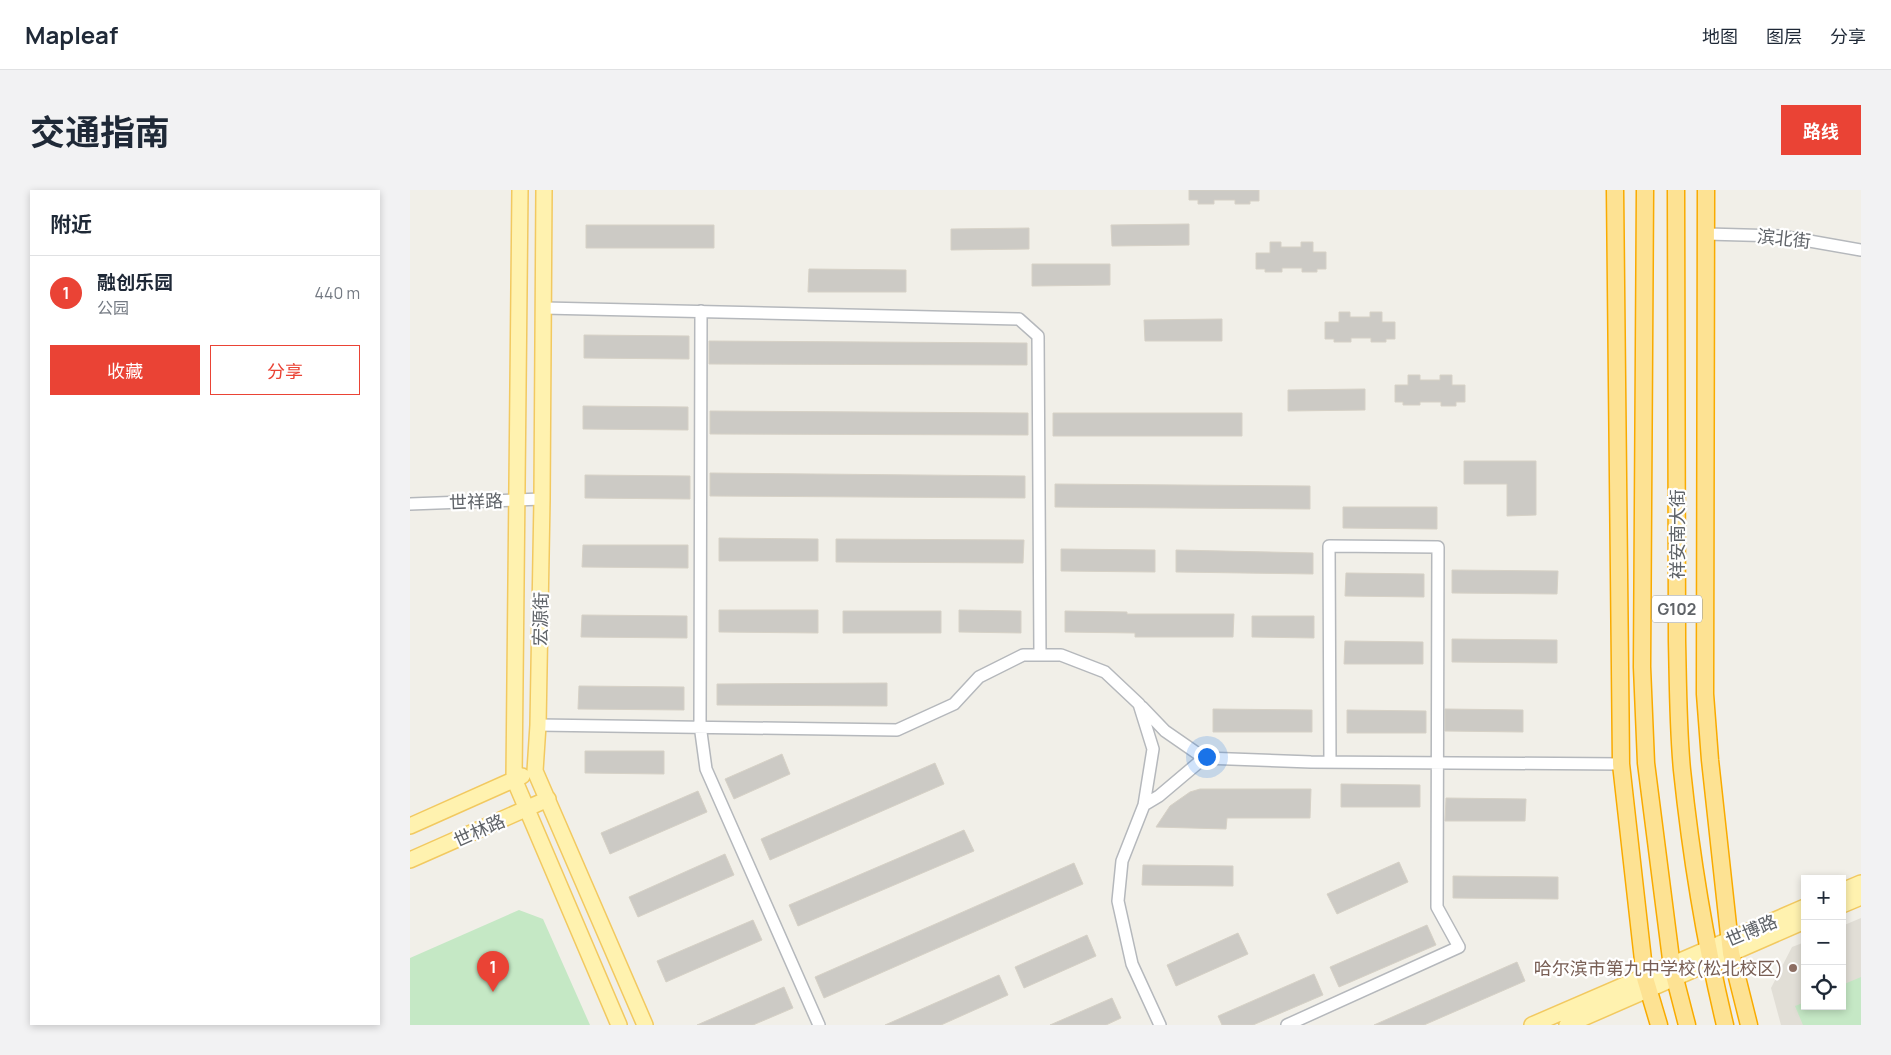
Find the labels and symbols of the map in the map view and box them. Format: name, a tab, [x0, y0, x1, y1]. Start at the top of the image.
street label: 滨北街	[1756, 223, 1812, 253]
street label: 世祥路	[449, 488, 503, 514]
street label: 祥安南大街	[1665, 489, 1689, 579]
street label: 宏源街	[528, 592, 552, 646]
road number: G102	[1652, 596, 1702, 622]
your location	[1194, 744, 1220, 770]
street label: 世林路	[449, 808, 509, 852]
street label: 世博路	[1721, 908, 1781, 952]
pin: 1	[477, 951, 509, 992]
place label: 哈尔滨市第九中学校(松北校区)	[1534, 956, 1783, 980]
marker: 哈尔滨市第九中学校(松北校区)	[1787, 962, 1799, 974]

